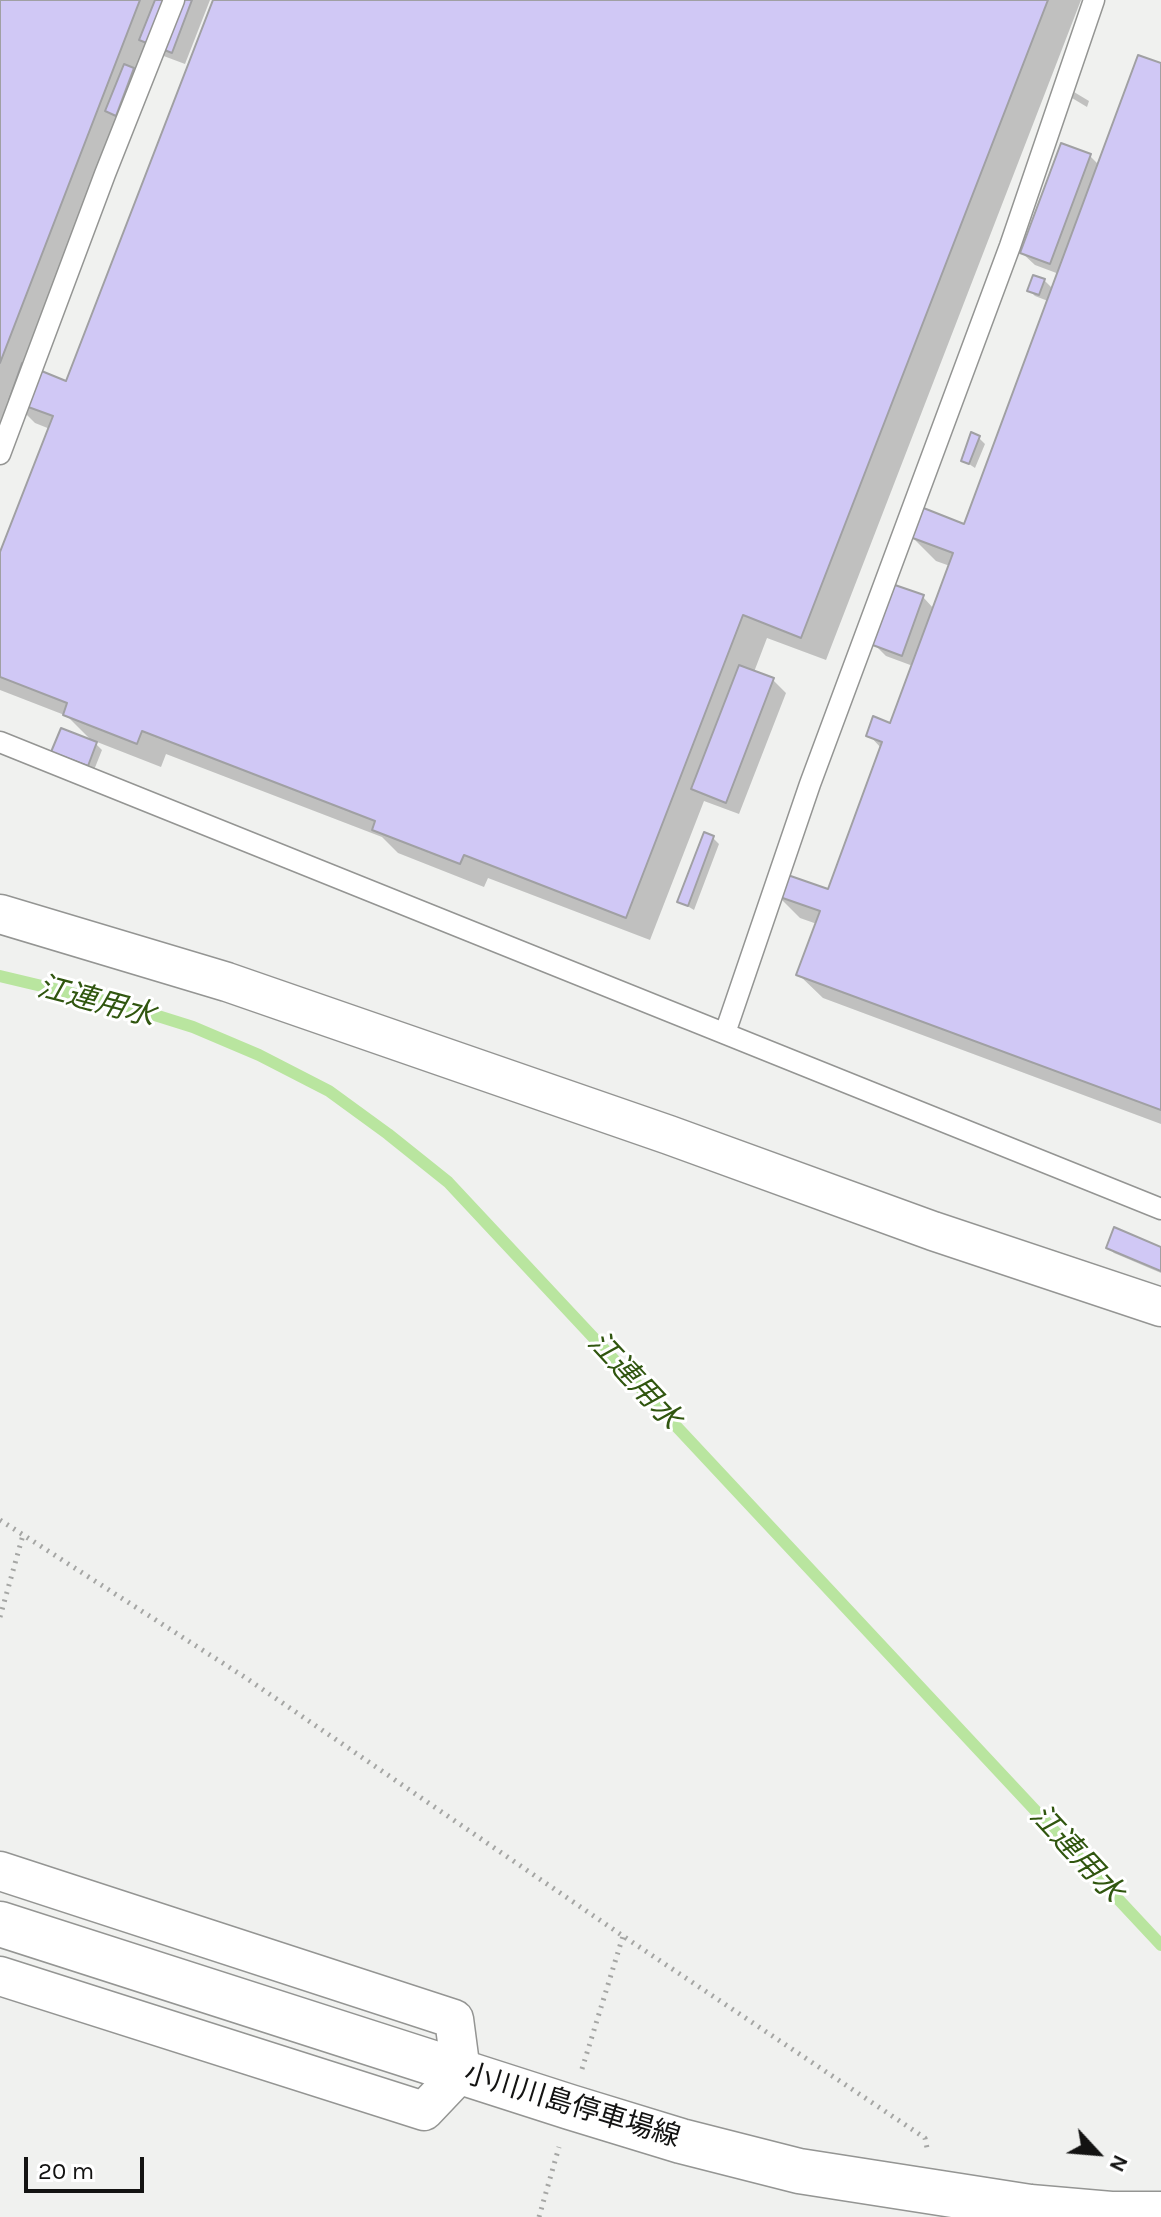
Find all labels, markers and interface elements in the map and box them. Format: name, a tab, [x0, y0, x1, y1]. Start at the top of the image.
water label: 江連用水	[33, 969, 159, 1035]
water label: 江連用水	[580, 1325, 688, 1437]
water label: 江連用水	[1022, 1798, 1130, 1910]
street label: 小川川島停車場線	[460, 2057, 684, 2155]
north arrow	[1057, 2113, 1137, 2193]
scale bar	[28, 2141, 148, 2191]
text: N	[1103, 2151, 1134, 2176]
text: 20 m	[38, 2157, 94, 2185]

